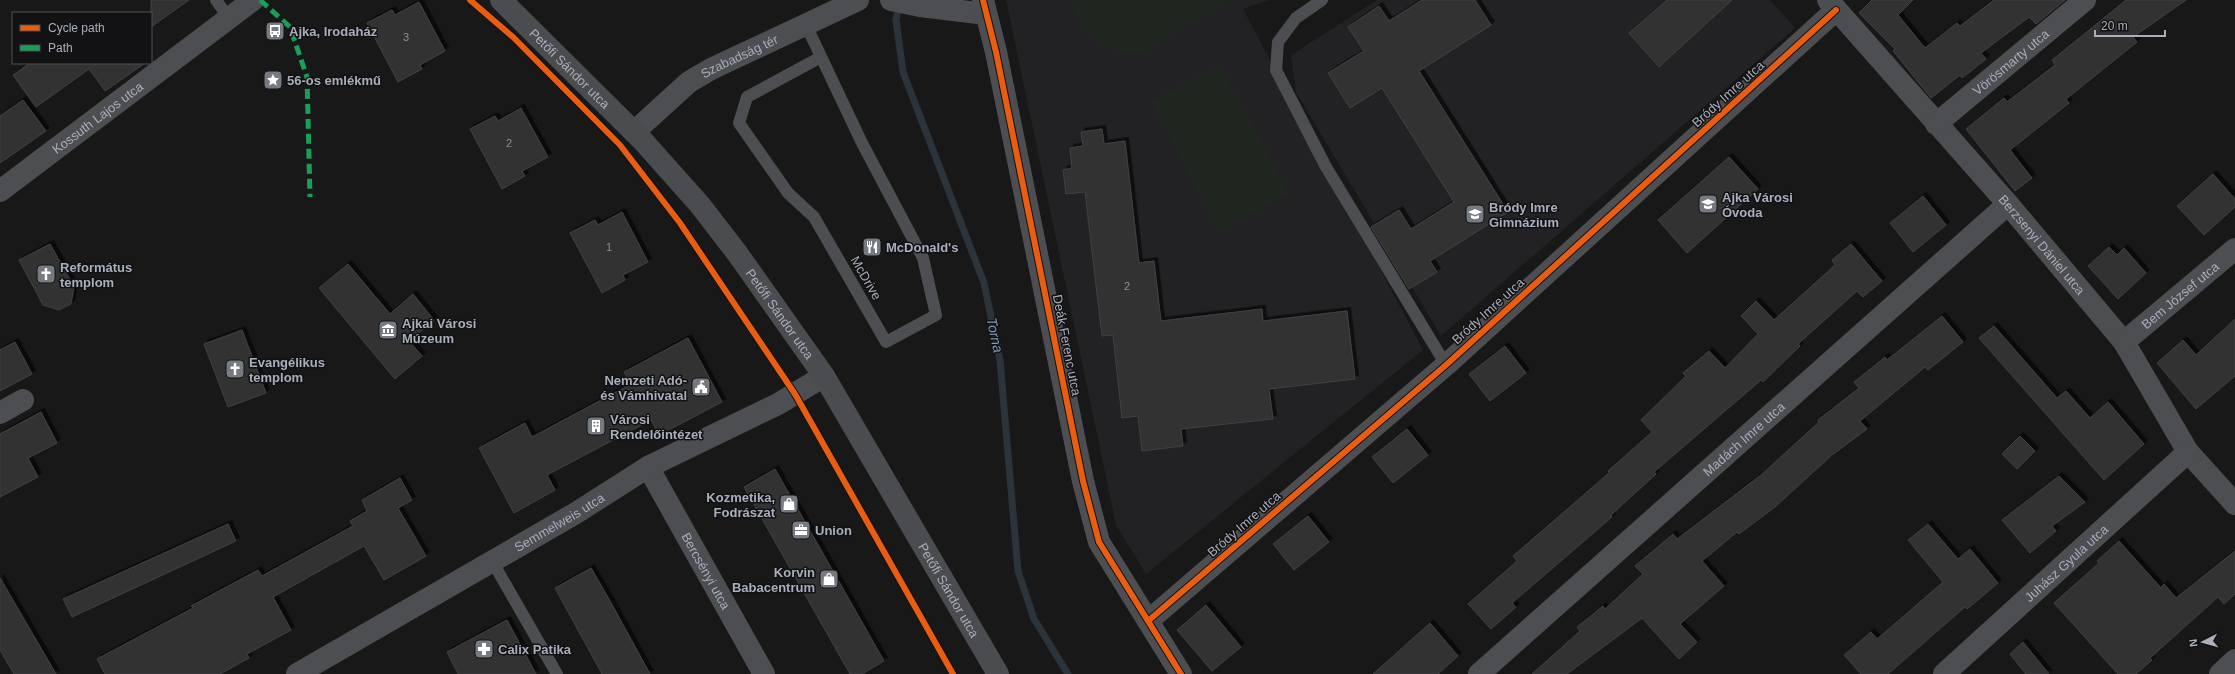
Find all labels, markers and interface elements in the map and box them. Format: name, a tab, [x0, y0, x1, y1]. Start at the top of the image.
legend	[12, 12, 152, 64]
scale bar	[2095, 12, 2165, 38]
text: 20 m	[2101, 19, 2128, 33]
bus stop icon: Ajka, Irodaház	[264, 20, 286, 42]
text: Cycle path	[48, 21, 105, 35]
place label: Ajka, Irodaház	[289, 24, 378, 39]
street label: Petőfi Sándor utca	[527, 25, 614, 112]
street label: Vörösmarty utca	[1969, 25, 2052, 98]
house number: 3	[403, 31, 409, 43]
street label: Szabadság tér	[698, 31, 781, 81]
text: Path	[48, 41, 73, 55]
street label: Bródy Imre utca	[1689, 57, 1768, 130]
place icon: 56-os emlékmű	[262, 69, 284, 91]
place label: 56-os emlékmű	[287, 73, 381, 88]
street label: Kossuth Lajos utca	[49, 78, 146, 157]
house number: 2	[506, 137, 512, 149]
place label: Ajka Városi Óvoda	[1722, 190, 1793, 220]
street label: Berzsenyi Dániel utca	[1996, 192, 2089, 298]
school or university icon: Ajka Városi Óvoda	[1697, 193, 1719, 215]
place label: Bródy Imre Gimnázium	[1489, 200, 1559, 230]
school or university icon: Bródy Imre Gimnázium	[1464, 203, 1486, 225]
restaurant icon: McDonald's	[861, 236, 883, 258]
place label: McDonald's	[886, 240, 958, 255]
house number: 1	[606, 241, 612, 253]
street label: McDrive	[848, 254, 884, 302]
street label: Bem József utca	[2138, 258, 2222, 332]
place label: Református templom	[60, 260, 132, 290]
church icon: Református templom	[35, 263, 57, 285]
street label: Petőfi Sándor utca	[743, 266, 818, 363]
street label: Bródy Imre utca	[1449, 274, 1528, 347]
house number: 2	[1124, 280, 1130, 292]
street label: Deák Ferenc utca	[1050, 293, 1084, 398]
place label: Ajkai Városi Múzeum	[402, 316, 476, 346]
water label: Torna	[984, 316, 1007, 354]
museum icon: Ajkai Városi Múzeum	[377, 319, 399, 341]
place label: Evangélikus templom	[249, 355, 325, 385]
church icon: Evangélikus templom	[224, 358, 246, 380]
place label: Nemzeti Adó- és Vámhivatal	[600, 373, 687, 403]
public building icon: Nemzeti Adó- és Vámhivatal	[690, 376, 712, 398]
street label: Madách Imre utca	[1700, 398, 1788, 479]
place label: Városi Rendelőintézet	[610, 412, 703, 442]
building icon: Városi Rendelőintézet	[585, 415, 607, 437]
street label: Bródy Imre utca	[1204, 488, 1284, 560]
street label: Semmelweis utca	[512, 489, 608, 555]
place label: Kozmetika, Fodrászat	[706, 490, 776, 520]
shop icon: Kozmetika, Fodrászat	[778, 493, 800, 515]
office icon: Union	[790, 519, 812, 541]
street label: Juhász Gyula utca	[2021, 521, 2111, 605]
place label: Union	[815, 523, 852, 538]
street label: Bercsényi utca	[679, 530, 734, 612]
street label: Petőfi Sándor utca	[916, 540, 983, 641]
place label: Korvin Babacentrum	[732, 565, 815, 595]
shop icon: Korvin Babacentrum	[818, 568, 840, 590]
north arrow	[2183, 622, 2223, 662]
pharmacy icon: Calix Patika	[473, 638, 495, 660]
text: N	[2187, 638, 2199, 648]
place label: Calix Patika	[498, 642, 572, 657]

